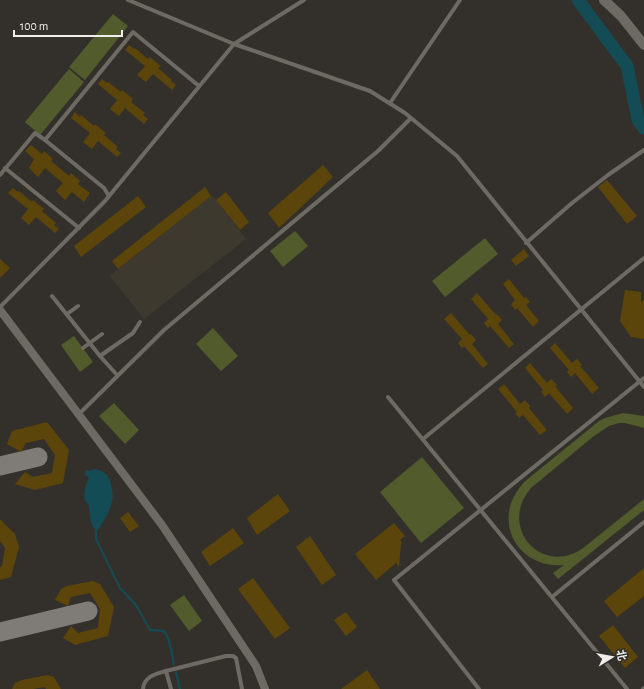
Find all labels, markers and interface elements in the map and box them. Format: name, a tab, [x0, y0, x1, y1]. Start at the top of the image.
scale bar	[14, 12, 122, 38]
text: 100 m	[20, 20, 48, 32]
north arrow	[592, 637, 632, 677]
text: 北	[615, 649, 628, 662]

